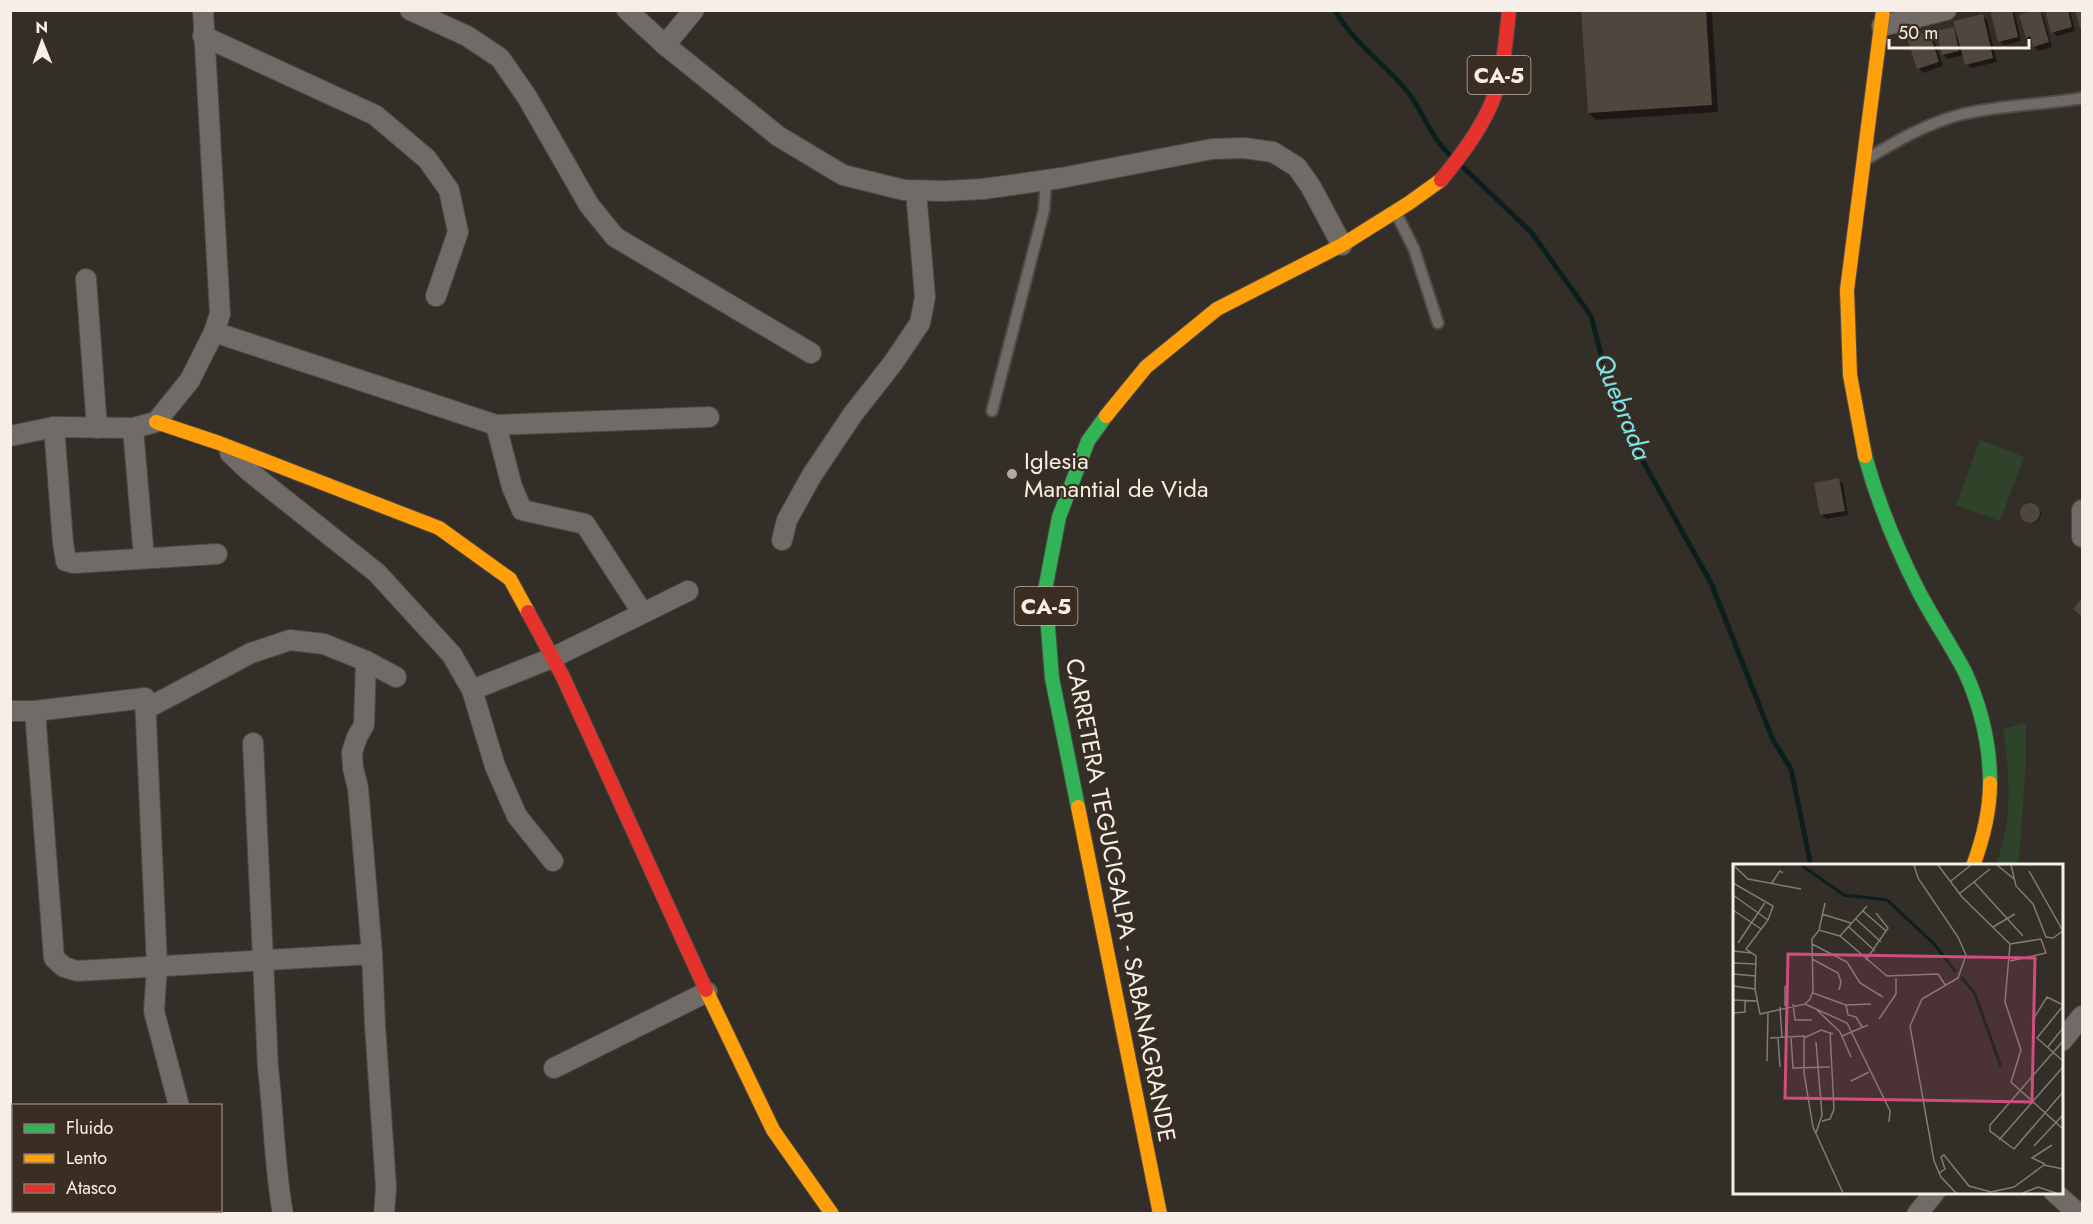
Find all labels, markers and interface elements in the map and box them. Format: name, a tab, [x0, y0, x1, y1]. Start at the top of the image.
north arrow	[12, 12, 72, 72]
scale bar	[1889, 12, 2028, 50]
text: N	[35, 16, 48, 39]
text: 50 m	[1898, 20, 1938, 46]
road number: CA-5	[1468, 56, 1530, 94]
water label: Quebrada	[1584, 348, 1662, 467]
place label: Iglesia Manantial de Vida	[1024, 443, 1209, 506]
marker: Iglesia Manantial de Vida	[1005, 467, 1019, 481]
road number: CA-5	[1014, 587, 1078, 625]
street label: CARRETERA TEGUCIGALPA - SABANAGRANDE	[1057, 655, 1185, 1145]
inset map	[1733, 864, 2063, 1194]
legend	[12, 1104, 222, 1212]
text: Fluido	[66, 1115, 114, 1141]
text: Lento	[66, 1145, 107, 1171]
text: Atasco	[66, 1175, 117, 1201]

